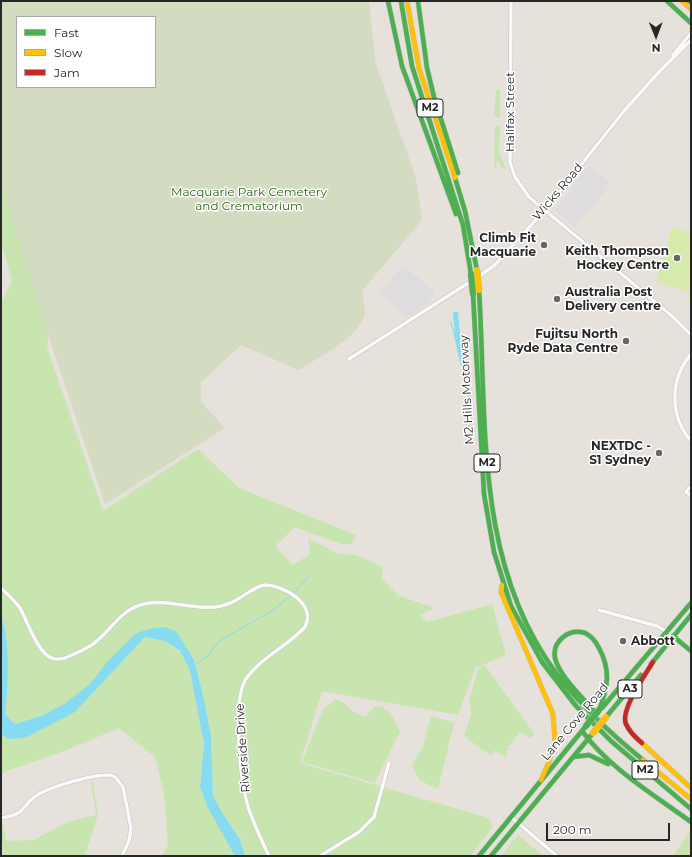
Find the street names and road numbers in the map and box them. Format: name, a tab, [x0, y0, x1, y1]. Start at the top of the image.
street label: Halifax Street	[503, 72, 517, 152]
road number: M2	[417, 99, 443, 117]
street label: Wicks Road	[530, 160, 586, 224]
street label: M2 Hills Motorway	[457, 335, 477, 445]
road number: M2	[474, 454, 500, 472]
street label: Lane Cove Road	[539, 680, 611, 764]
road number: A3	[618, 680, 642, 698]
street label: Riverside Drive	[233, 703, 253, 793]
road number: M2	[632, 761, 658, 779]

